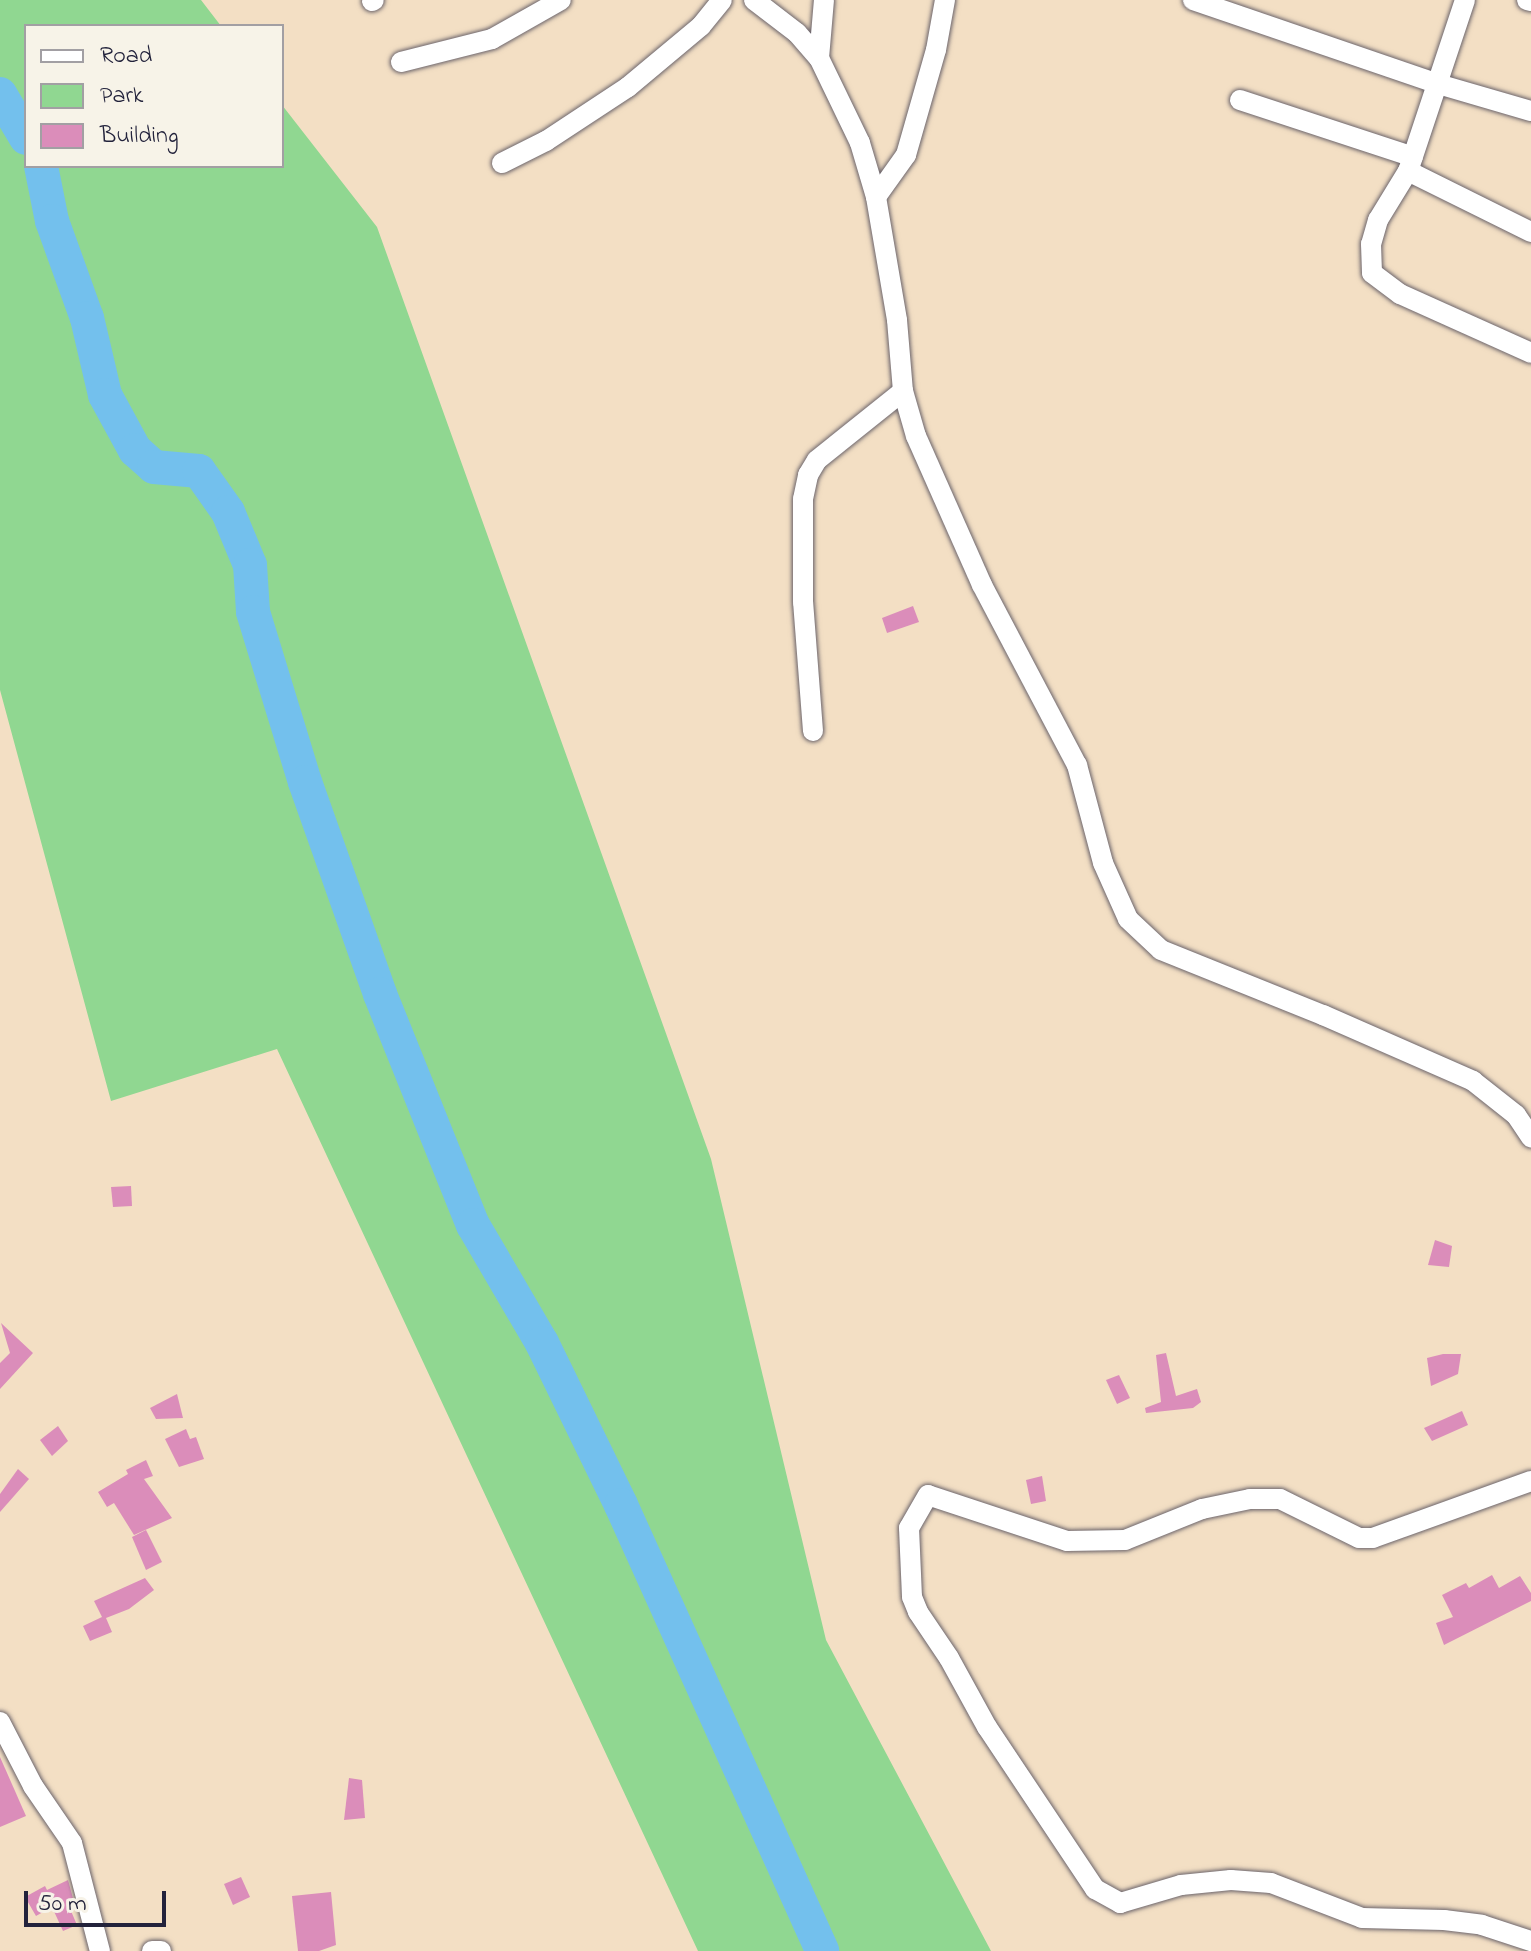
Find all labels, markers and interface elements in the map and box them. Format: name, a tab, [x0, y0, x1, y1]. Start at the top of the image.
legend	[24, 24, 284, 168]
text: Road	[100, 39, 152, 74]
text: Park	[100, 79, 143, 114]
text: Building	[100, 119, 179, 154]
scale bar	[28, 1875, 170, 1925]
text: 50 m	[38, 1887, 87, 1922]

